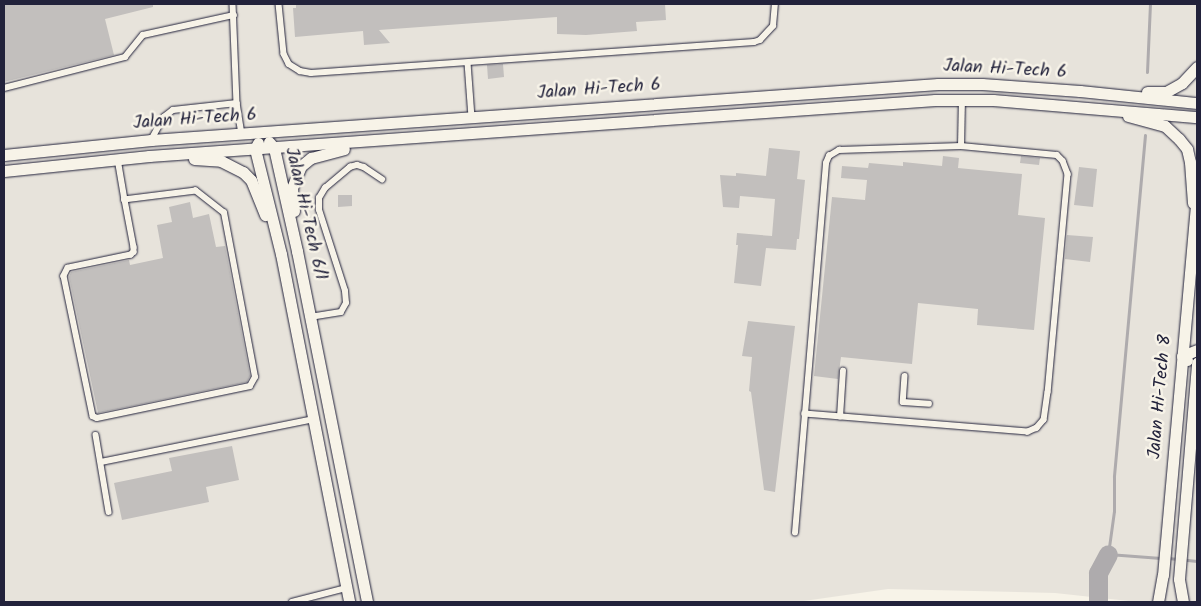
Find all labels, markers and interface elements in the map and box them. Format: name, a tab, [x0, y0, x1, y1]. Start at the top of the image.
street label: Jalan Hi-Tech 6	[943, 56, 1067, 84]
street label: Jalan Hi-Tech 6	[537, 75, 661, 105]
street label: Jalan Hi-Tech 6	[133, 105, 257, 135]
street label: Jalan Hi-Tech 6/1	[279, 145, 331, 283]
street label: Jalan Hi-Tech 8	[1145, 334, 1177, 460]

